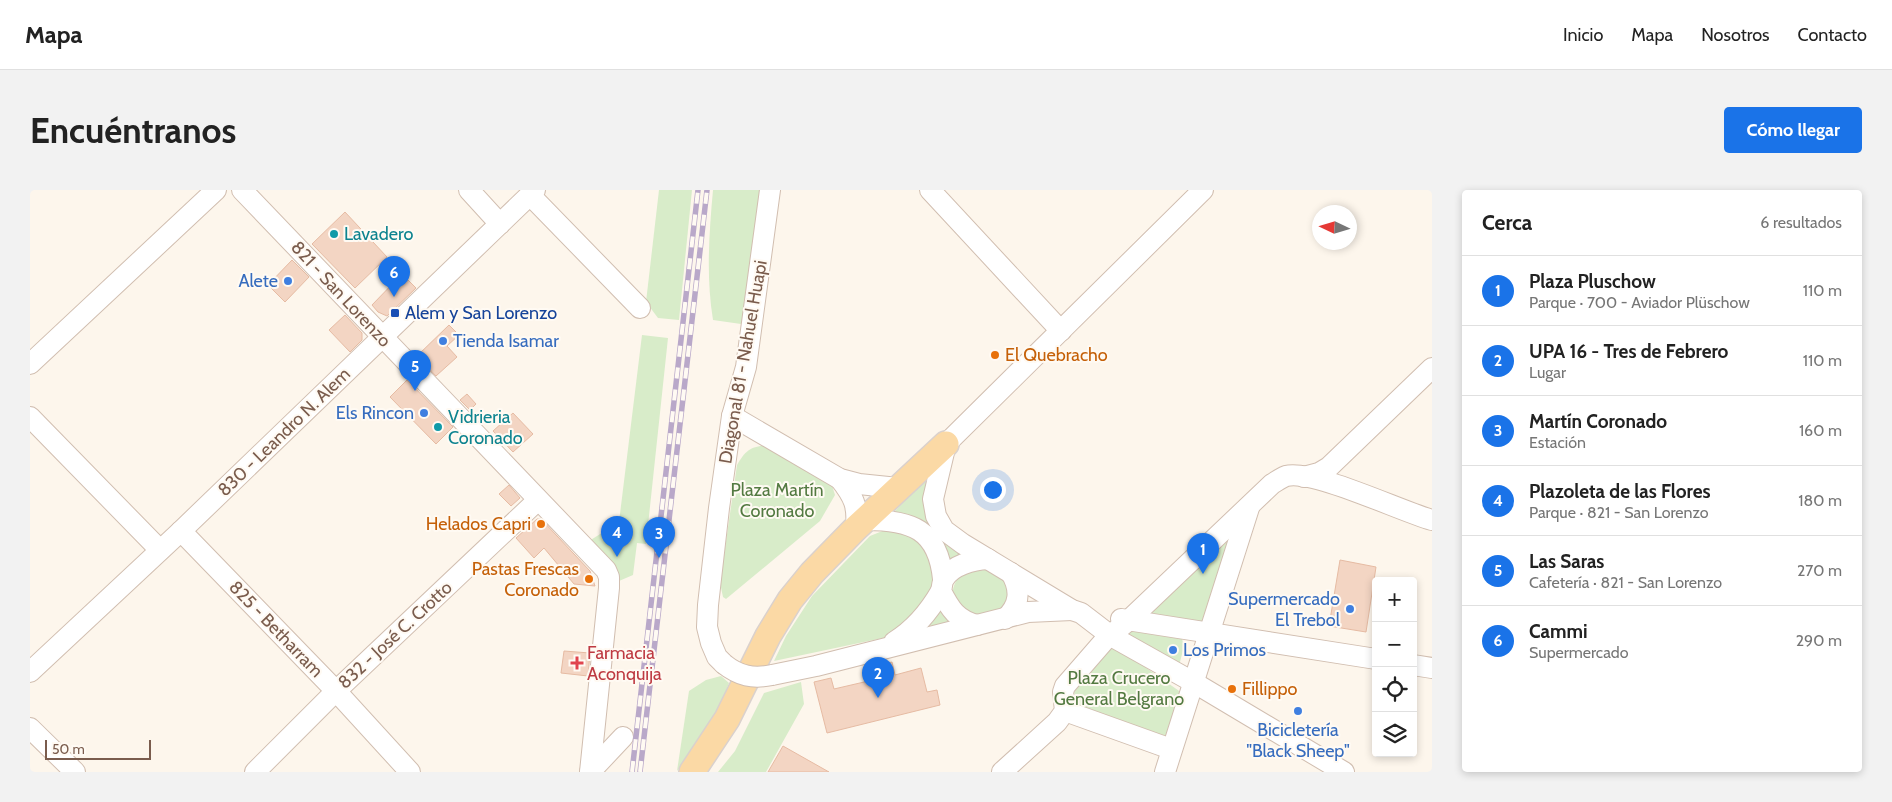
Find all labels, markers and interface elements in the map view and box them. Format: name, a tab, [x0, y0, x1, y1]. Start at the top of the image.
text: Mapa	[25, 20, 82, 49]
text: Inicio	[1563, 24, 1603, 46]
text: Mapa	[1631, 24, 1673, 46]
text: Nosotros	[1701, 24, 1770, 46]
text: Contacto	[1798, 24, 1867, 46]
button: Cómo llegar	[1724, 107, 1862, 153]
text: Encuéntranos	[30, 109, 236, 152]
north arrow	[1312, 205, 1357, 250]
text: Cerca	[1482, 210, 1532, 235]
text: 6 resultados	[1760, 213, 1842, 232]
place label: Lavadero	[344, 223, 413, 245]
marker: Lavadero	[328, 228, 340, 240]
street label: 821 - San Lorenzo	[286, 236, 396, 352]
pin: 6	[378, 256, 410, 297]
street label: Diagonal 81 - Nahuel Huapi	[714, 259, 772, 465]
place label: Alete	[238, 270, 278, 292]
text: Plaza Pluschow	[1529, 270, 1656, 293]
marker: Alete	[282, 275, 294, 287]
text: 1	[1495, 281, 1501, 300]
text: 110 m	[1803, 281, 1842, 300]
text: Parque · 700 - Aviador Plüschow	[1529, 293, 1750, 312]
place label: Alem y San Lorenzo	[405, 302, 557, 324]
marker: Alem y San Lorenzo	[389, 307, 401, 319]
place label: Tienda Isamar	[453, 330, 559, 352]
marker: Tienda Isamar	[437, 335, 449, 347]
text: UPA 16 - Tres de Febrero	[1529, 340, 1728, 363]
place label: El Quebracho	[1005, 344, 1108, 366]
marker: El Quebracho	[989, 349, 1001, 361]
pin: 5	[399, 350, 431, 391]
text: 2	[1494, 351, 1502, 370]
text: 110 m	[1803, 351, 1842, 370]
street label: 830 - Leandro N. Alem	[213, 363, 355, 501]
text: Lugar	[1529, 363, 1566, 382]
place label: Els Rincon	[336, 402, 414, 424]
place label: Vidrieria Coronado	[448, 406, 523, 449]
marker: Els Rincon	[418, 407, 430, 419]
text: Martín Coronado	[1529, 410, 1667, 433]
marker: Vidrieria Coronado	[432, 421, 444, 433]
text: 3	[1494, 421, 1502, 440]
text: 160 m	[1799, 421, 1842, 440]
text: Estación	[1529, 433, 1586, 452]
your location	[980, 477, 1006, 503]
park label: Plaza Martín Coronado	[730, 479, 824, 522]
text: Plazoleta de las Flores	[1529, 480, 1711, 503]
text: 4	[1493, 491, 1503, 510]
text: 180 m	[1798, 491, 1842, 510]
text: Parque · 821 - San Lorenzo	[1529, 503, 1709, 522]
place label: Helados Capri	[426, 513, 531, 535]
pin: 4	[601, 516, 633, 557]
pin: 3	[643, 517, 675, 558]
marker: Helados Capri	[535, 518, 547, 530]
pin: 1	[1187, 533, 1219, 574]
text: Las Saras	[1529, 550, 1604, 573]
place label: Pastas Frescas Coronado	[472, 558, 579, 601]
text: 5	[1494, 561, 1502, 580]
text: 270 m	[1797, 561, 1842, 580]
marker: Pastas Frescas Coronado	[583, 573, 595, 585]
text: Cafetería · 821 - San Lorenzo	[1529, 573, 1722, 592]
street label: 825 - Betharram	[224, 576, 328, 682]
street label: 832 - José C. Crotto	[333, 576, 457, 693]
map controls	[1372, 577, 1417, 757]
button: +	[1372, 577, 1417, 622]
place label: Supermercado El Trebol	[1228, 588, 1341, 631]
marker: Supermercado El Trebol	[1344, 603, 1356, 615]
text: Cammi	[1529, 620, 1588, 643]
button: −	[1372, 622, 1417, 667]
text: 6	[1494, 631, 1503, 650]
text: 290 m	[1796, 631, 1842, 650]
place label: Los Primos	[1183, 639, 1266, 661]
place label: Farmacia Aconquija	[587, 642, 662, 685]
text: Supermercado	[1529, 643, 1629, 662]
marker: Los Primos	[1167, 644, 1179, 656]
marker: Farmacia Aconquija	[571, 657, 583, 669]
pin: 2	[862, 657, 894, 698]
park label: Plaza Crucero General Belgrano	[1054, 667, 1184, 710]
button: locate	[1372, 667, 1417, 712]
place label: Fillippo	[1242, 678, 1297, 700]
marker: Fillippo	[1226, 683, 1238, 695]
marker: Bicicletería "Black Sheep"	[1292, 705, 1304, 717]
button: layers	[1372, 712, 1417, 757]
place label: Bicicletería "Black Sheep"	[1246, 719, 1350, 762]
scale bar	[45, 737, 151, 760]
text: 50 m	[52, 740, 85, 758]

